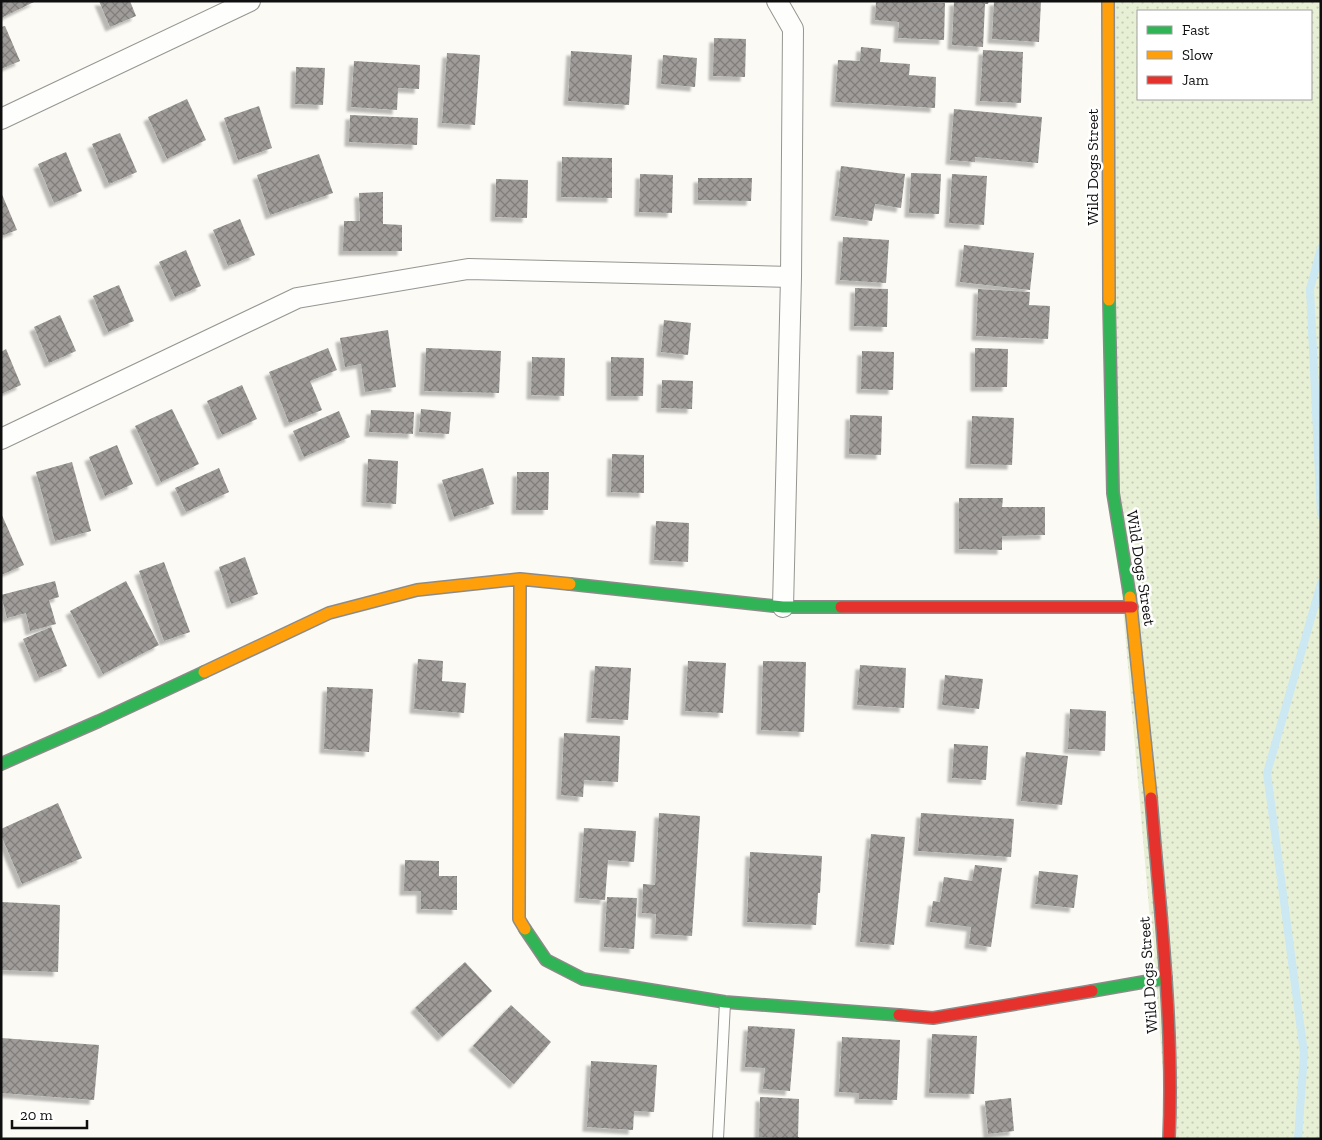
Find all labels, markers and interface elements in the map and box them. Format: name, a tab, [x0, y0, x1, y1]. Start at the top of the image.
legend	[1137, 10, 1312, 100]
text: Fast	[1182, 21, 1210, 39]
text: Slow	[1182, 46, 1214, 64]
text: Jam	[1182, 71, 1209, 89]
street label: Wild Dogs Street	[1083, 109, 1102, 225]
street label: Wild Dogs Street	[1122, 509, 1160, 627]
street label: Wild Dogs Street	[1134, 916, 1162, 1034]
scale bar	[12, 1098, 88, 1130]
text: 20 m	[20, 1106, 53, 1124]

